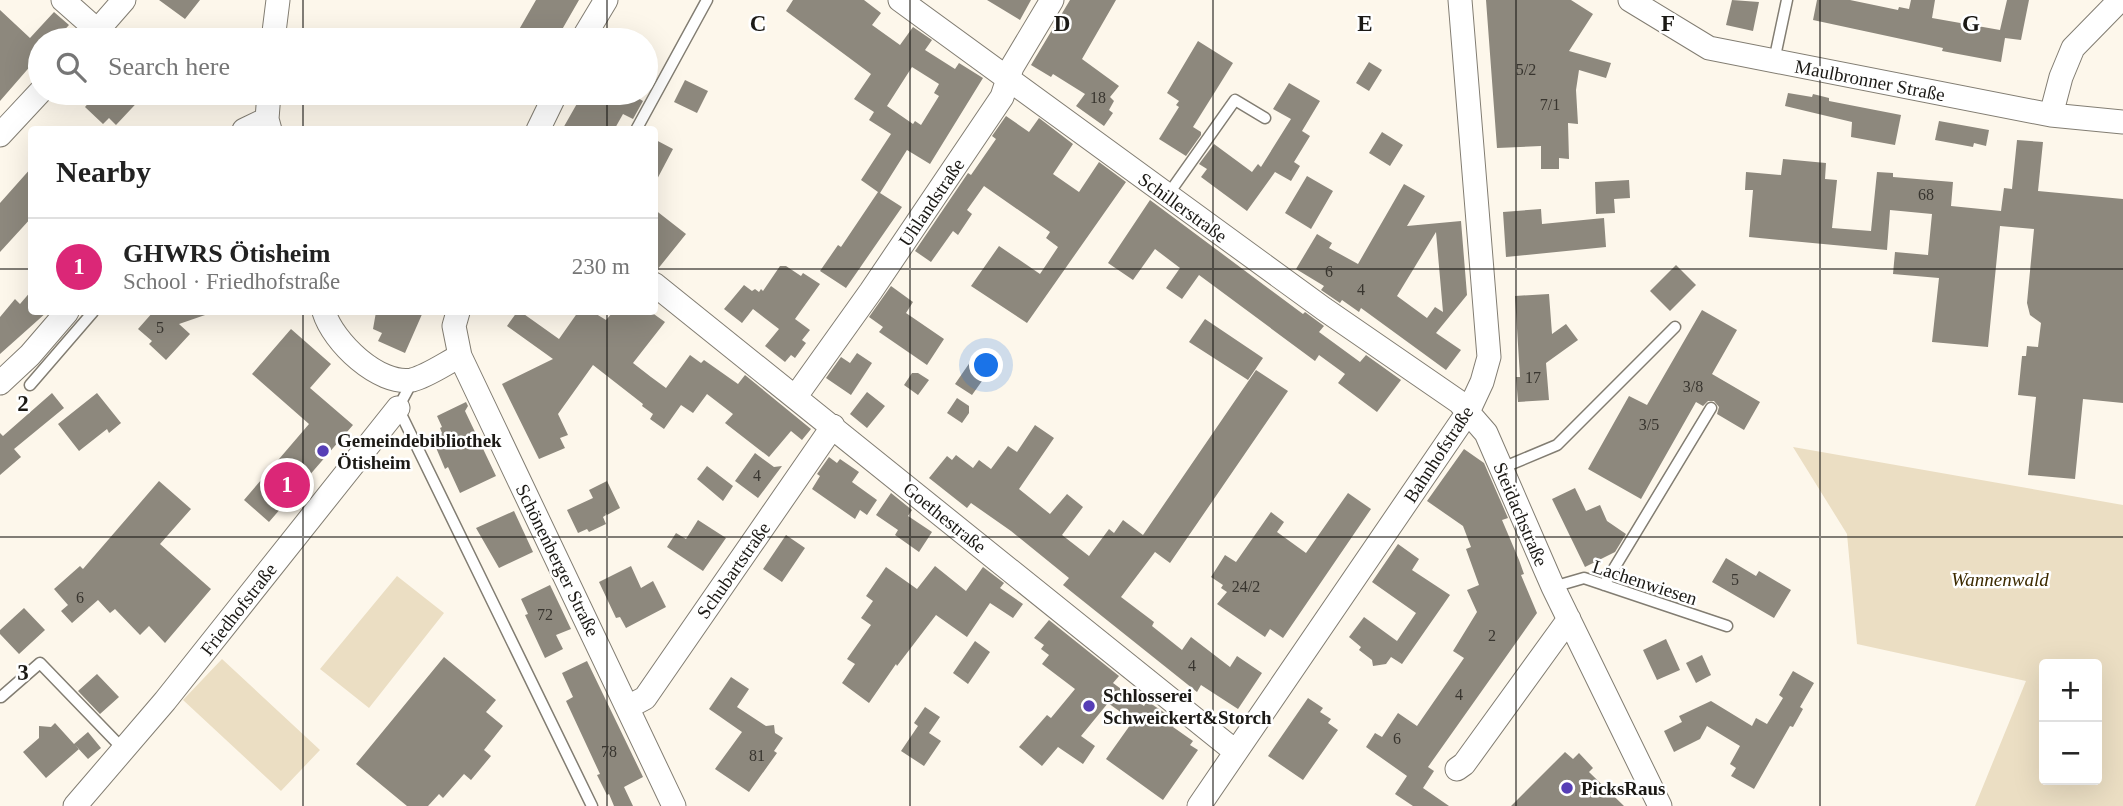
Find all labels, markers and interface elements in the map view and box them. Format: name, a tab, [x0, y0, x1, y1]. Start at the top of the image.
text: C	[750, 11, 766, 36]
text: D	[1054, 11, 1070, 36]
text: E	[1357, 11, 1373, 36]
text: F	[1661, 11, 1675, 36]
text: G	[1962, 11, 1980, 36]
search box	[28, 28, 658, 105]
icon: search	[52, 48, 90, 86]
text: Search here	[108, 52, 230, 81]
street label: Maulbronner Straße	[1793, 56, 1947, 105]
house number: 5/2	[1516, 61, 1536, 78]
house number: 18	[1090, 89, 1106, 106]
house number: 7/1	[1540, 96, 1560, 113]
street label: Uhlandstraße	[894, 154, 968, 250]
text: Nearby	[56, 155, 151, 188]
street label: Schillerstraße	[1134, 168, 1231, 247]
house number: 68	[1918, 186, 1934, 203]
text: GHWRS Ötisheim	[123, 239, 330, 268]
text: 1	[73, 254, 85, 279]
text: 230 m	[572, 254, 630, 279]
house number: 6	[1325, 263, 1333, 280]
text: School · Friedhofstraße	[123, 269, 340, 294]
house number: 4	[1357, 281, 1365, 298]
house number: 5	[156, 319, 164, 336]
your location	[969, 348, 1003, 382]
house number: 17	[1525, 369, 1541, 386]
house number: 3/8	[1683, 378, 1703, 395]
text: 2	[17, 391, 29, 416]
street label: Bahnhofstraße	[1399, 402, 1477, 506]
house number: 3/5	[1639, 416, 1659, 433]
place label: Gemeindebibliothek Ötisheim	[337, 430, 502, 473]
marker: Gemeindebibliothek Ötisheim	[315, 443, 331, 459]
pin: 1	[264, 459, 310, 511]
street label: Steidachstraße	[1489, 459, 1552, 569]
house number: 4	[753, 467, 761, 484]
street label: Goethestraße	[899, 478, 990, 557]
street label: Schönenberger Straße	[512, 481, 604, 640]
street label: Schubartstraße	[692, 518, 774, 623]
street label: Lachenwiesen	[1590, 556, 1700, 609]
street label: Friedhofstraße	[196, 559, 281, 659]
park label: Wannenwald	[1951, 569, 2049, 590]
house number: 5	[1731, 571, 1739, 588]
house number: 24/2	[1232, 578, 1260, 595]
house number: 6	[76, 589, 84, 606]
house number: 72	[537, 606, 553, 623]
house number: 2	[1488, 627, 1496, 644]
house number: 4	[1188, 657, 1196, 674]
map controls	[2039, 659, 2102, 785]
button: +	[2039, 659, 2102, 722]
text: 3	[17, 660, 29, 685]
place label: Schlosserei Schweickert&Storch	[1103, 685, 1272, 728]
house number: 4	[1455, 686, 1463, 703]
marker: Schlosserei Schweickert&Storch	[1081, 698, 1097, 714]
button: −	[2039, 722, 2102, 785]
house number: 6	[1393, 730, 1401, 747]
house number: 78	[601, 743, 617, 760]
house number: 81	[749, 747, 765, 764]
place label: PicksRaus	[1581, 778, 1665, 799]
marker: PicksRaus	[1559, 780, 1575, 796]

